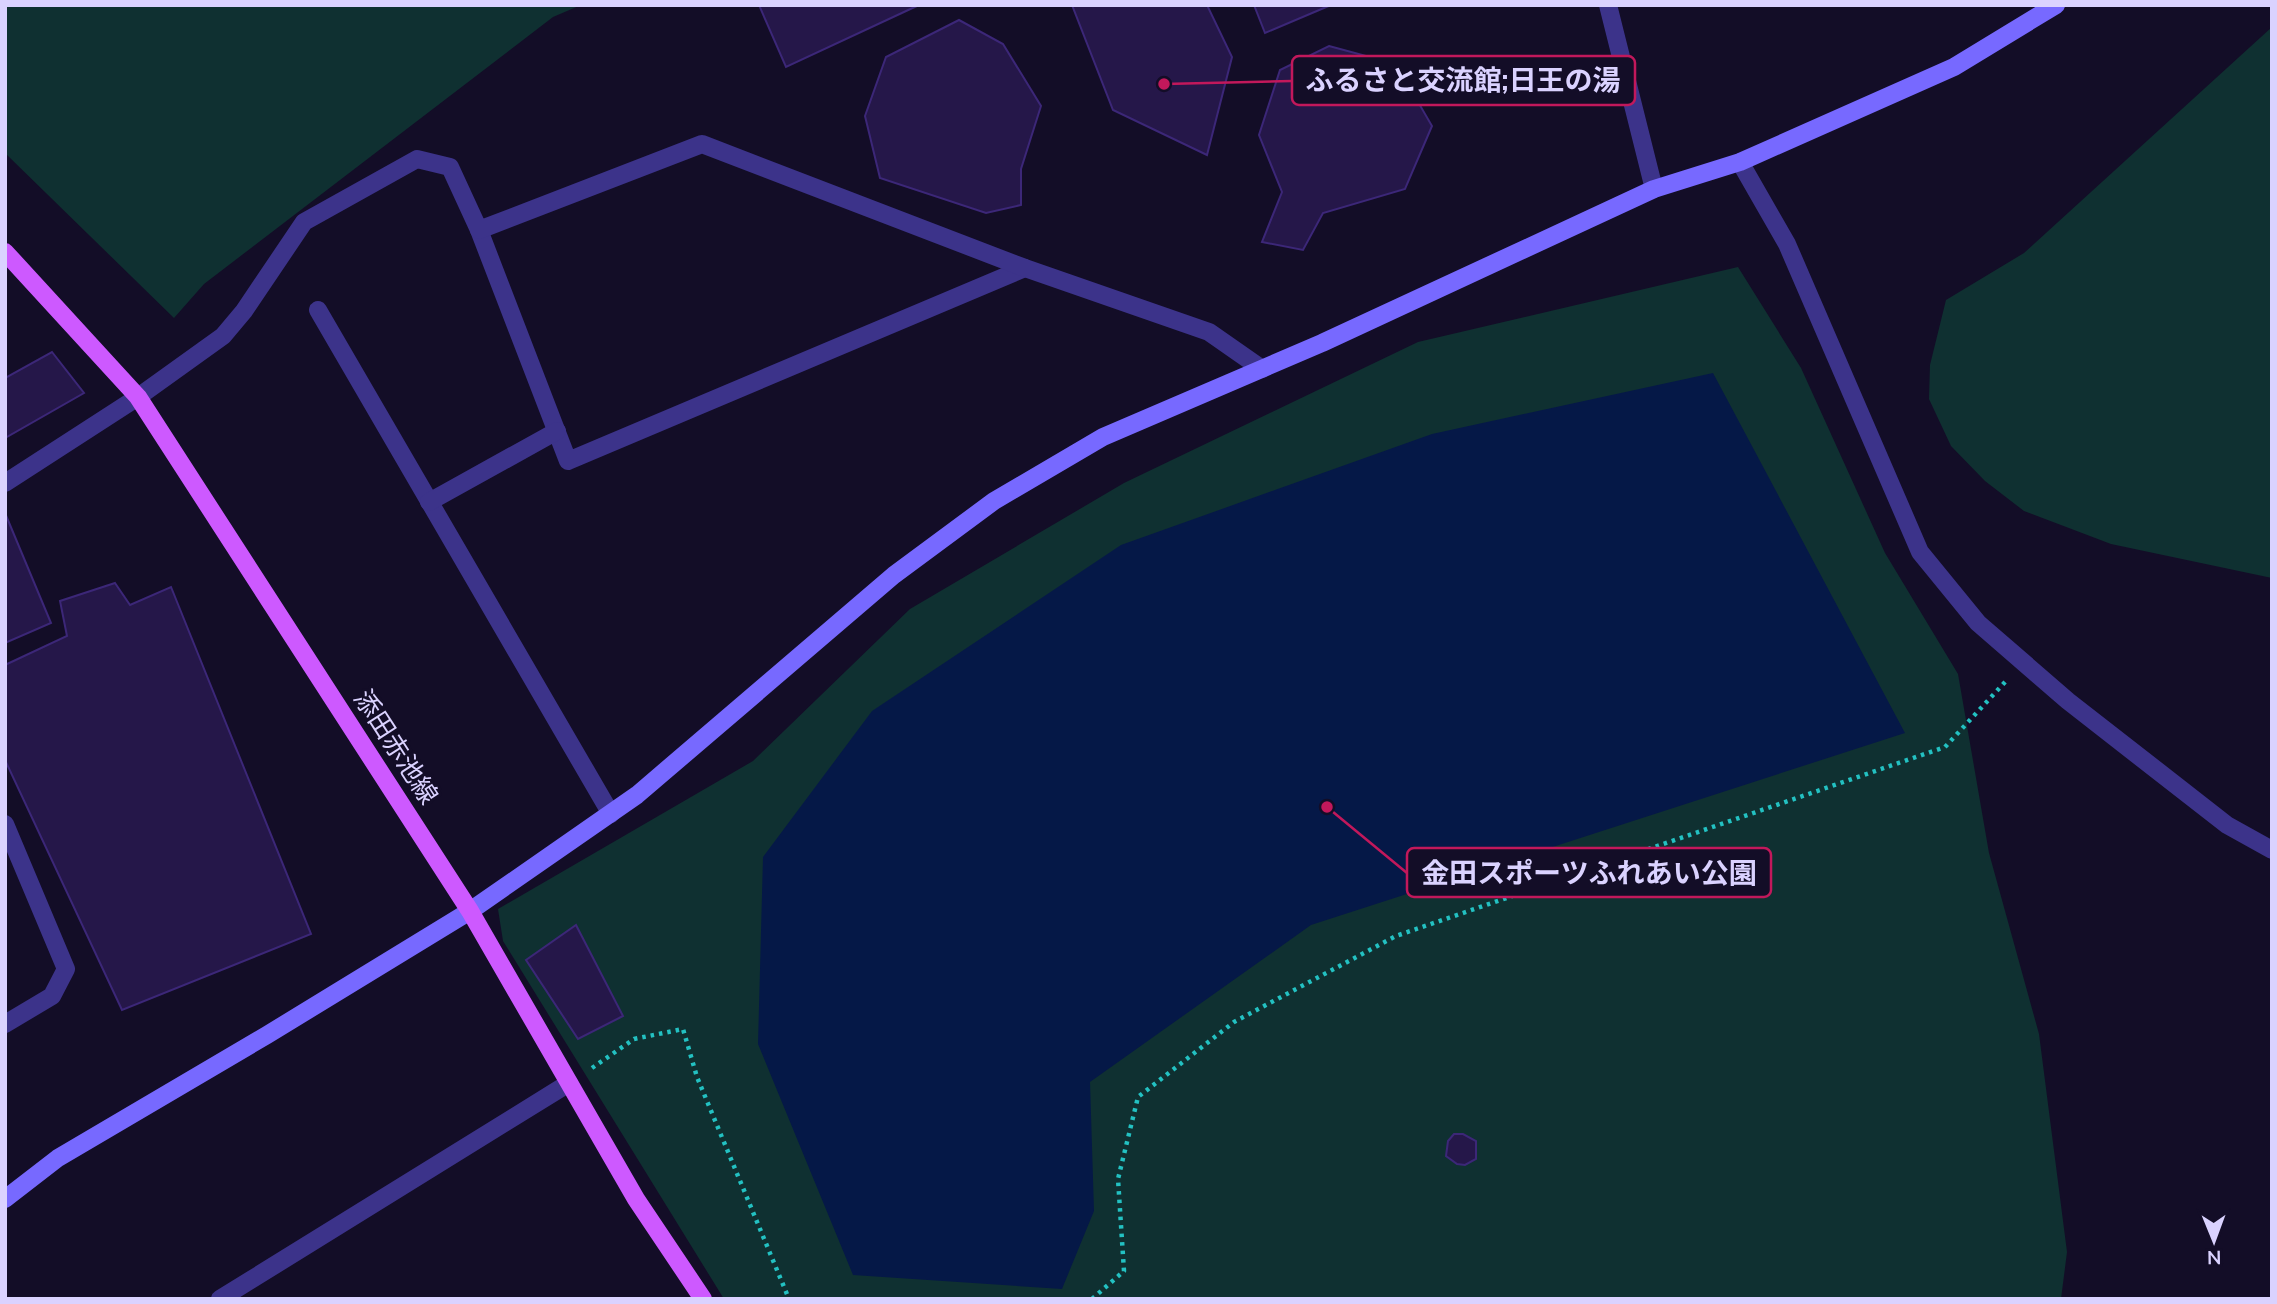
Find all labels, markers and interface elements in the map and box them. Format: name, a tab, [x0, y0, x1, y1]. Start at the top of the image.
callout: ふるさと交流館;日王の湯	[1292, 56, 1635, 105]
text: ふるさと交流館;日王の湯	[1306, 62, 1620, 97]
street label: 添田赤池線	[347, 683, 446, 810]
callout: 金田スポーツふれあい公園	[1407, 848, 1771, 897]
text: 金田スポーツふれあい公園	[1421, 855, 1757, 890]
north arrow	[2179, 1206, 2249, 1276]
text: N	[2207, 1246, 2222, 1270]

